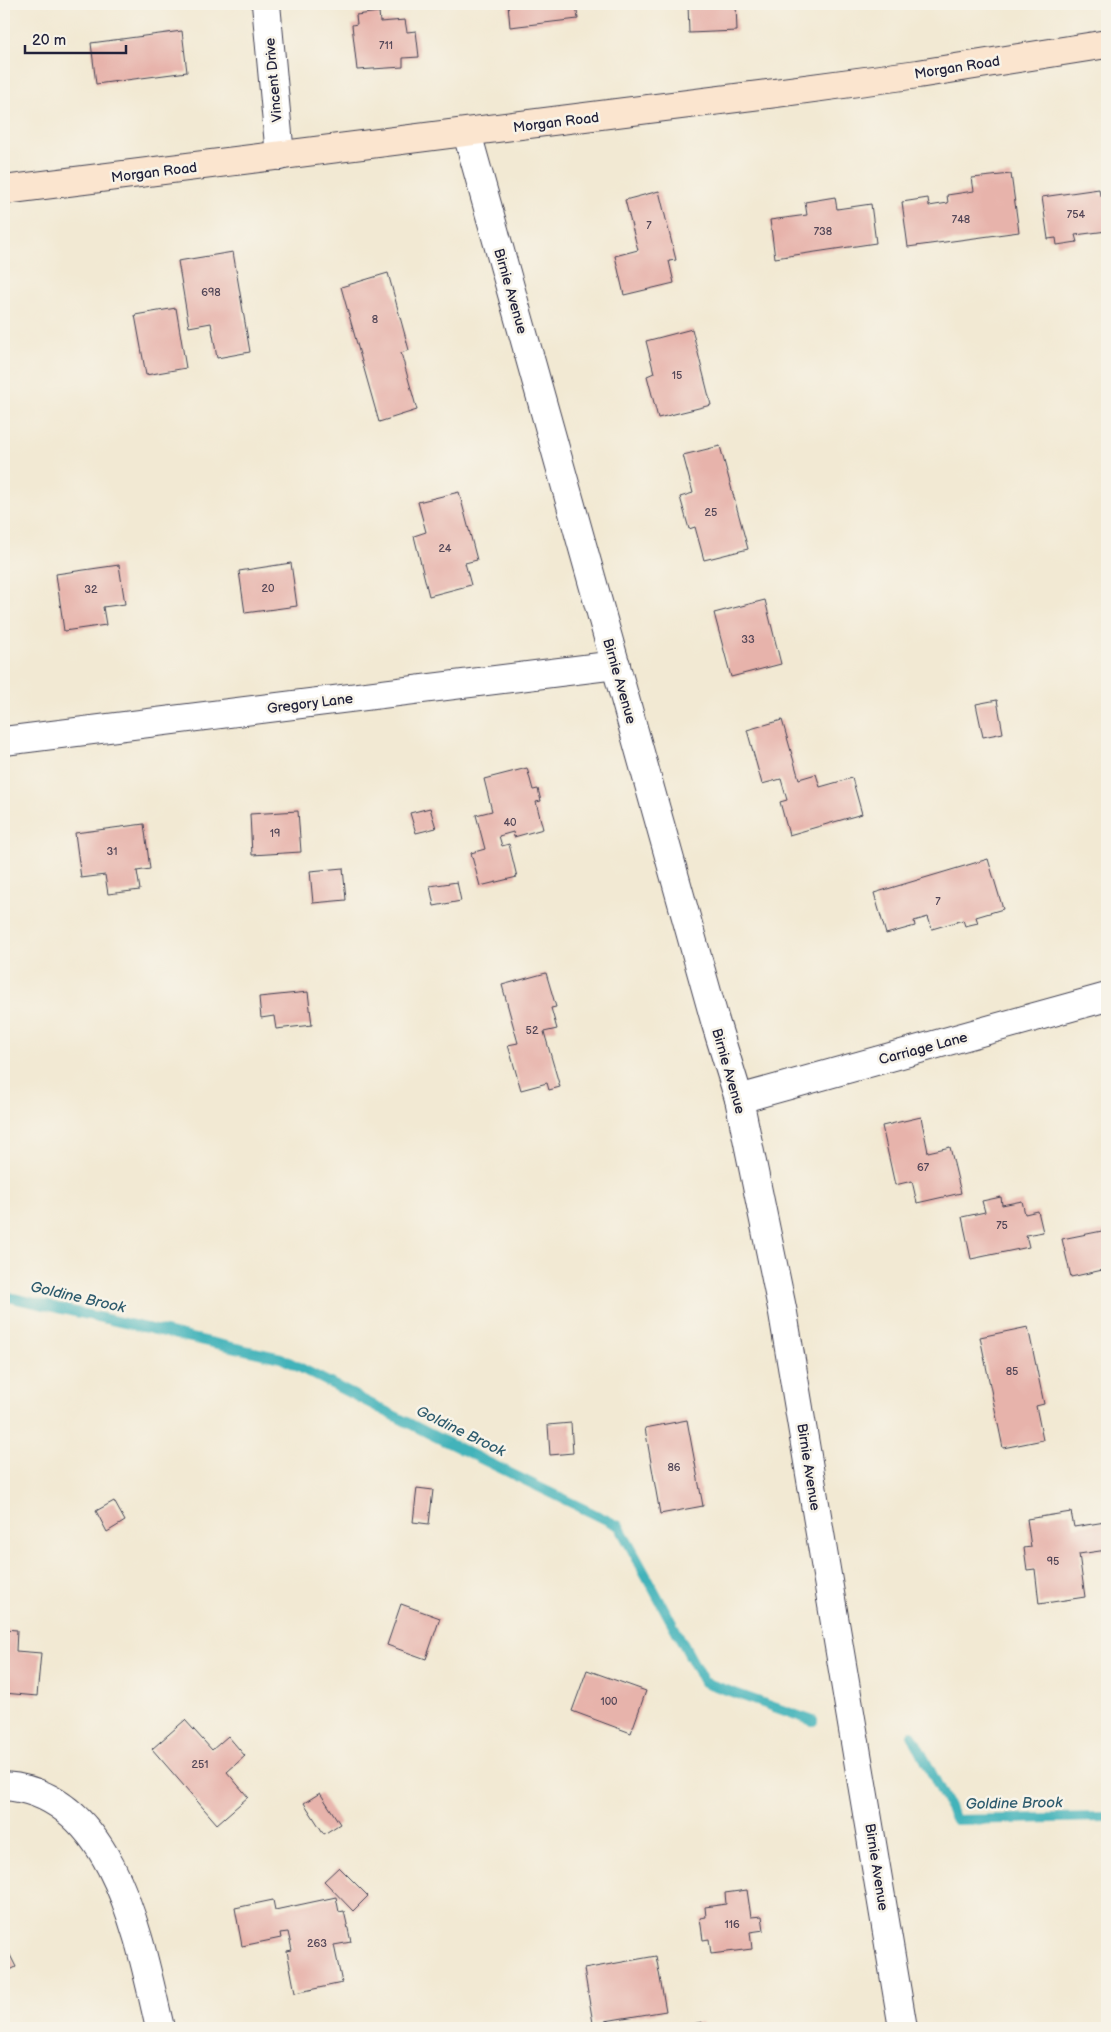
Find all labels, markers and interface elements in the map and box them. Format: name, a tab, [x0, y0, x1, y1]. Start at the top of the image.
scale bar	[25, 22, 126, 54]
text: 20 m	[32, 31, 66, 50]
street label: Vincent Drive	[261, 37, 286, 123]
house number: 711	[379, 39, 393, 52]
street label: Morgan Road	[913, 52, 1001, 83]
street label: Morgan Road	[512, 109, 600, 136]
street label: Morgan Road	[110, 159, 198, 186]
house number: 754	[1067, 208, 1085, 221]
house number: 748	[952, 213, 970, 226]
house number: 7	[646, 219, 652, 232]
house number: 738	[814, 225, 832, 238]
street label: Birnie Avenue	[490, 246, 531, 336]
house number: 698	[201, 286, 221, 299]
house number: 8	[372, 313, 378, 326]
house number: 15	[672, 369, 682, 382]
house number: 25	[705, 506, 717, 519]
house number: 24	[438, 542, 452, 555]
house number: 20	[262, 582, 275, 595]
house number: 32	[84, 583, 98, 596]
house number: 33	[741, 633, 755, 646]
street label: Birnie Avenue	[599, 636, 640, 726]
street label: Gregory Lane	[266, 690, 354, 717]
house number: 40	[503, 816, 517, 829]
house number: 19	[270, 827, 280, 840]
house number: 31	[106, 845, 118, 858]
house number: 7	[935, 895, 941, 908]
house number: 52	[526, 1024, 539, 1037]
street label: Birnie Avenue	[708, 1026, 749, 1116]
street label: Carriage Lane	[877, 1028, 969, 1068]
house number: 67	[917, 1161, 930, 1174]
house number: 75	[996, 1219, 1008, 1232]
water label: Goldine Brook	[29, 1277, 128, 1318]
house number: 85	[1006, 1365, 1018, 1378]
water label: Goldine Brook	[413, 1402, 509, 1461]
street label: Birnie Avenue	[793, 1422, 824, 1512]
house number: 86	[667, 1461, 681, 1474]
house number: 95	[1047, 1555, 1059, 1568]
house number: 100	[600, 1695, 618, 1708]
house number: 251	[191, 1758, 209, 1771]
water label: Goldine Brook	[965, 1793, 1063, 1814]
street label: Birnie Avenue	[861, 1822, 892, 1912]
house number: 116	[724, 1918, 740, 1931]
house number: 263	[307, 1937, 327, 1950]

